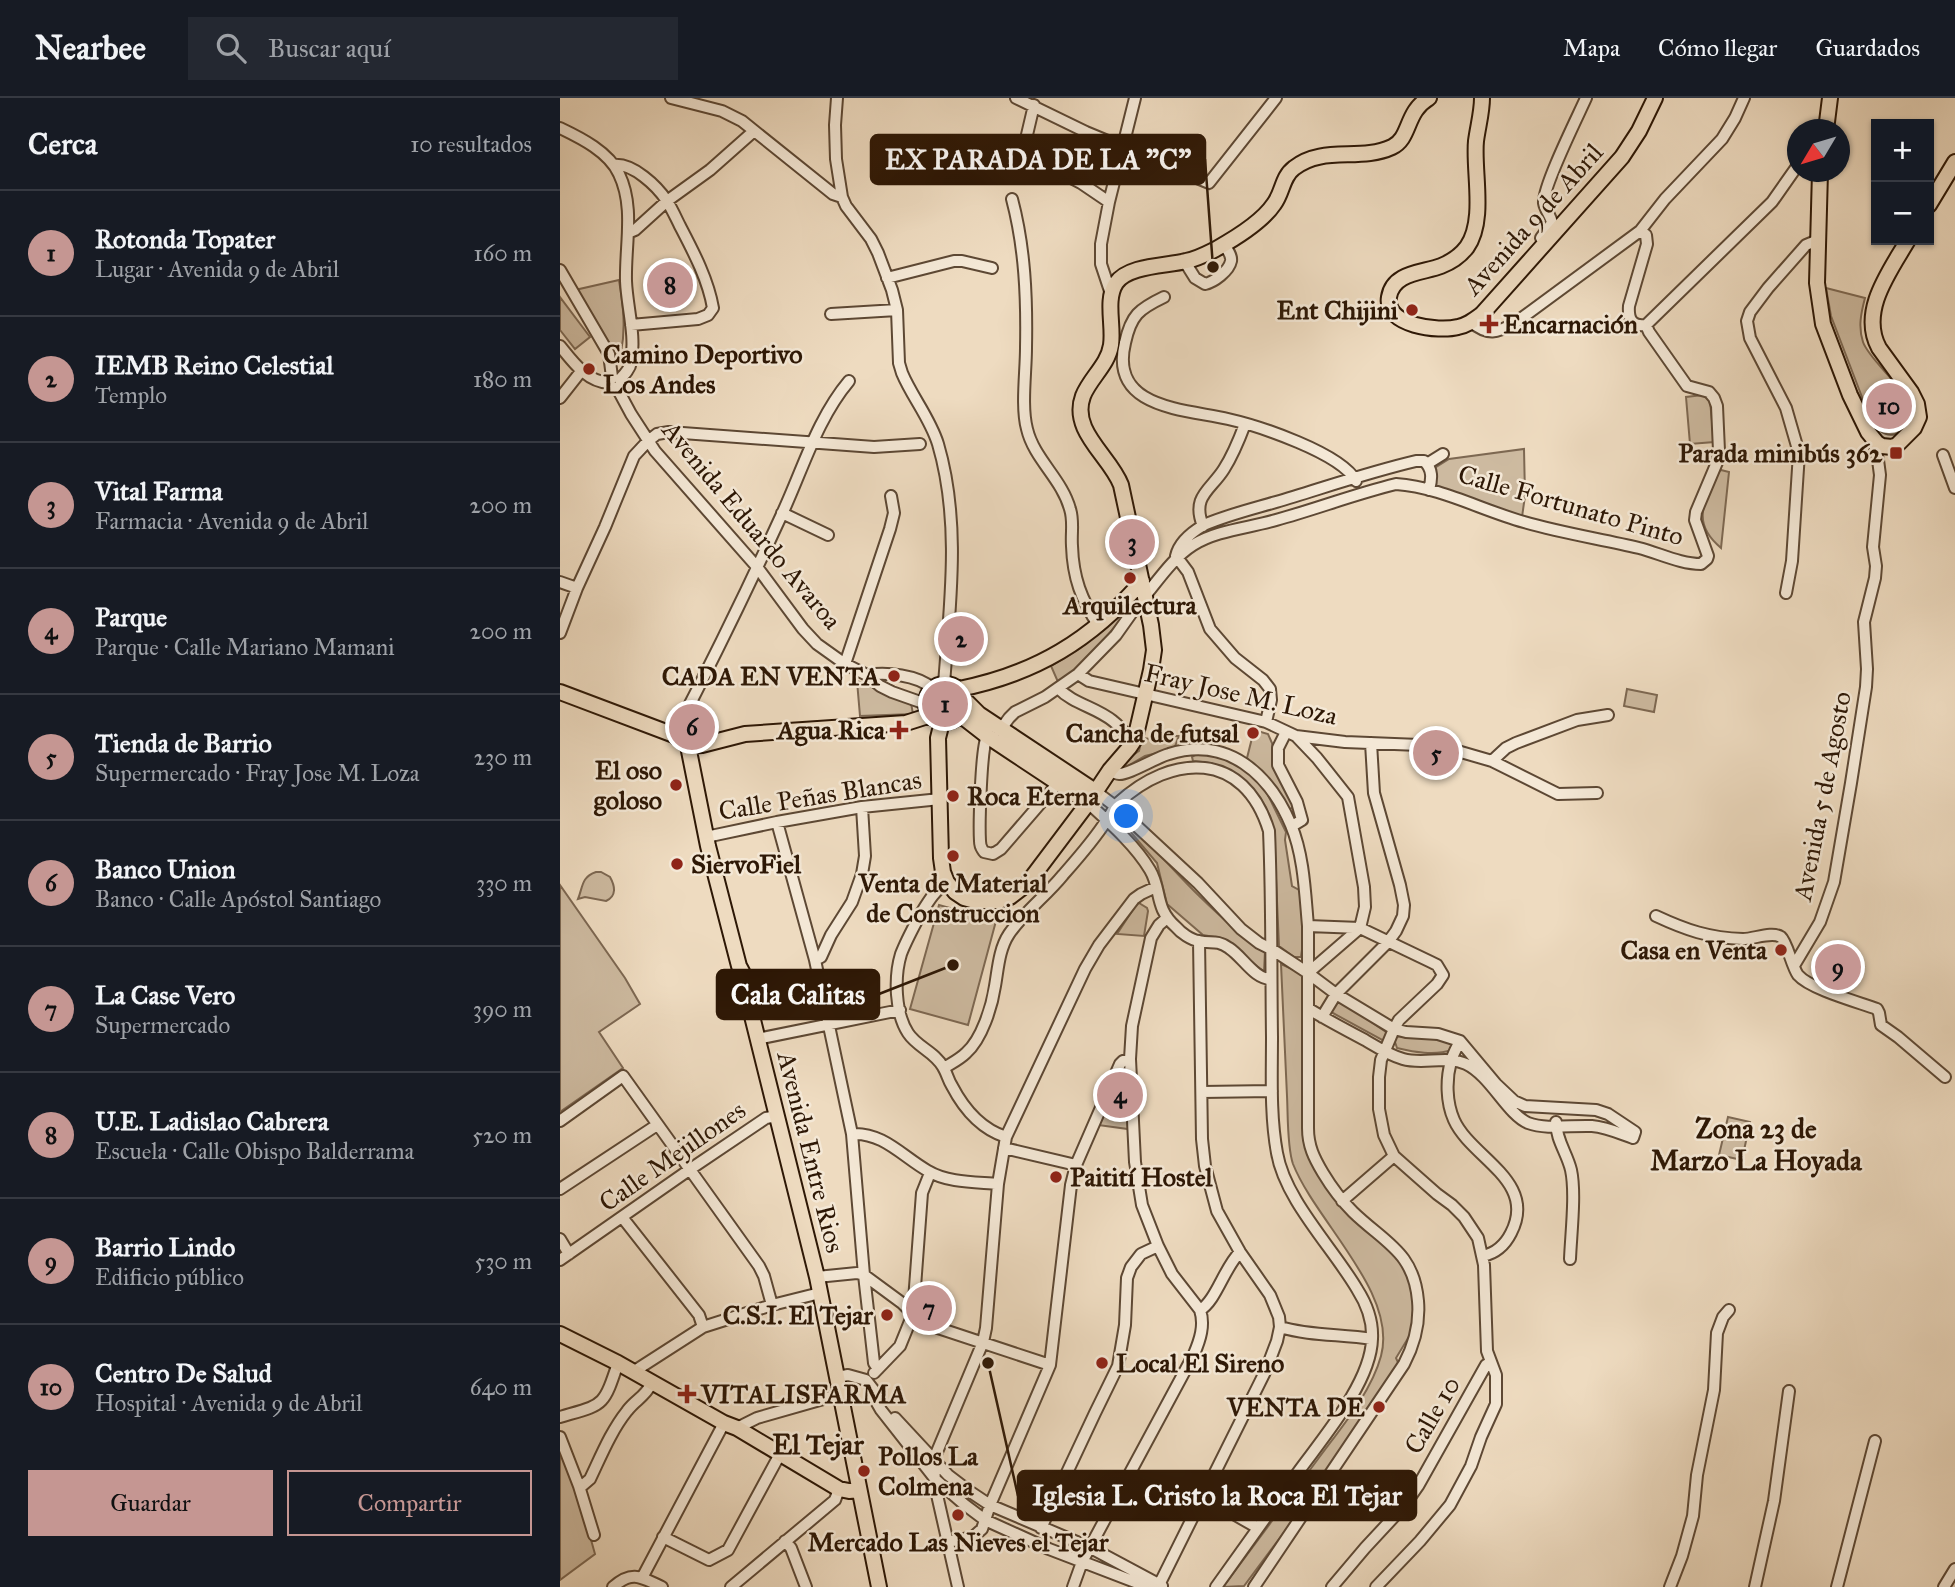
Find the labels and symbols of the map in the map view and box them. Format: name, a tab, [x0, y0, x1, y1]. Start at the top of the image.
north arrow	[1787, 119, 1850, 182]
callout: EX PARADA DE LA "C"	[871, 135, 1205, 184]
street label: Avenida 9 de Abril	[1456, 137, 1610, 302]
text: EX PARADA DE LA "C"	[885, 142, 1191, 177]
pin: 8	[647, 259, 693, 311]
place label: Ent Chijini	[1277, 294, 1399, 326]
marker: Ent Chijini	[1404, 302, 1420, 318]
place label: Encarnación	[1503, 308, 1638, 340]
marker: Encarnación	[1481, 316, 1497, 332]
place label: Camino Deportivo Los Andes	[603, 338, 803, 400]
marker: Camino Deportivo Los Andes	[581, 361, 597, 377]
pin: 10	[1866, 380, 1912, 432]
street label: Avenida Eduardo Avaroa	[655, 414, 848, 636]
place label: Parada minibús 362	[1678, 437, 1883, 469]
marker: Parada minibús 362	[1888, 445, 1904, 461]
street label: Calle Fortunato Pinto	[1455, 457, 1687, 553]
pin: 3	[1109, 516, 1155, 568]
marker: Arquilectura	[1122, 570, 1138, 586]
place label: Arquilectura	[1061, 589, 1198, 621]
pin: 2	[938, 613, 984, 665]
street label: Fray Jose M. Loza	[1141, 656, 1341, 732]
place label: CADA EN VENTA	[662, 660, 880, 692]
marker: CADA EN VENTA	[886, 668, 902, 684]
pin: 1	[922, 678, 968, 730]
street label: Avenida 5 de Agosto	[1786, 689, 1858, 904]
pin: 6	[669, 701, 715, 753]
place label: Agua Rica	[775, 714, 886, 747]
place label: Cancha de futsal	[1065, 717, 1240, 749]
marker: Agua Rica	[891, 722, 907, 738]
marker: Cancha de futsal	[1245, 725, 1261, 741]
pin: 5	[1413, 727, 1459, 779]
place label: El oso goloso	[594, 754, 662, 817]
street label: Calle Peñas Blancas	[716, 763, 924, 827]
marker: El oso goloso	[668, 777, 684, 793]
place label: Roca Eterna	[967, 780, 1100, 812]
marker: Roca Eterna	[945, 788, 961, 804]
your location	[1109, 799, 1143, 833]
place label: SiervoFiel	[691, 848, 802, 880]
marker: Venta de Material de Construccion	[945, 848, 961, 864]
marker: SiervoFiel	[669, 856, 685, 872]
place label: Venta de Material de Construccion	[857, 867, 1048, 929]
place label: Casa en Venta	[1621, 934, 1768, 966]
pin: 9	[1815, 941, 1861, 993]
marker: Casa en Venta	[1773, 942, 1789, 958]
callout: Cala Calitas	[717, 970, 879, 1019]
text: Cala Calitas	[731, 977, 865, 1012]
street label: Avenida Entre Rios	[770, 1047, 851, 1256]
pin: 4	[1097, 1069, 1143, 1121]
street label: Calle Mejillones	[593, 1094, 751, 1218]
district label: Zona 23 de Marzo La Hoyada	[1650, 1111, 1863, 1178]
place label: Paitití Hostel	[1070, 1161, 1214, 1193]
marker: Paitití Hostel	[1048, 1169, 1064, 1185]
pin: 7	[906, 1282, 952, 1334]
place label: C.S.I. El Tejar	[723, 1299, 874, 1331]
marker: C.S.I. El Tejar	[879, 1307, 895, 1323]
place label: Local El Sireno	[1116, 1347, 1284, 1379]
marker: Local El Sireno	[1094, 1355, 1110, 1371]
street label: Calle 10	[1397, 1370, 1467, 1460]
place label: VITALISFARMA	[700, 1378, 907, 1410]
marker: VITALISFARMA	[679, 1386, 695, 1402]
place label: VENTA DE	[1226, 1391, 1365, 1423]
marker: VENTA DE	[1371, 1399, 1387, 1415]
district label: El Tejar	[772, 1427, 864, 1462]
place label: Pollos La Colmena	[878, 1440, 979, 1502]
marker: Pollos La Colmena	[856, 1463, 872, 1479]
callout: Iglesia L. Cristo la Roca El Tejar	[1018, 1471, 1416, 1520]
text: Iglesia L. Cristo la Roca El Tejar	[1032, 1478, 1403, 1513]
marker: Mercado Las Nieves el Tejar	[950, 1507, 966, 1523]
place label: Mercado Las Nieves el Tejar	[807, 1526, 1110, 1558]

